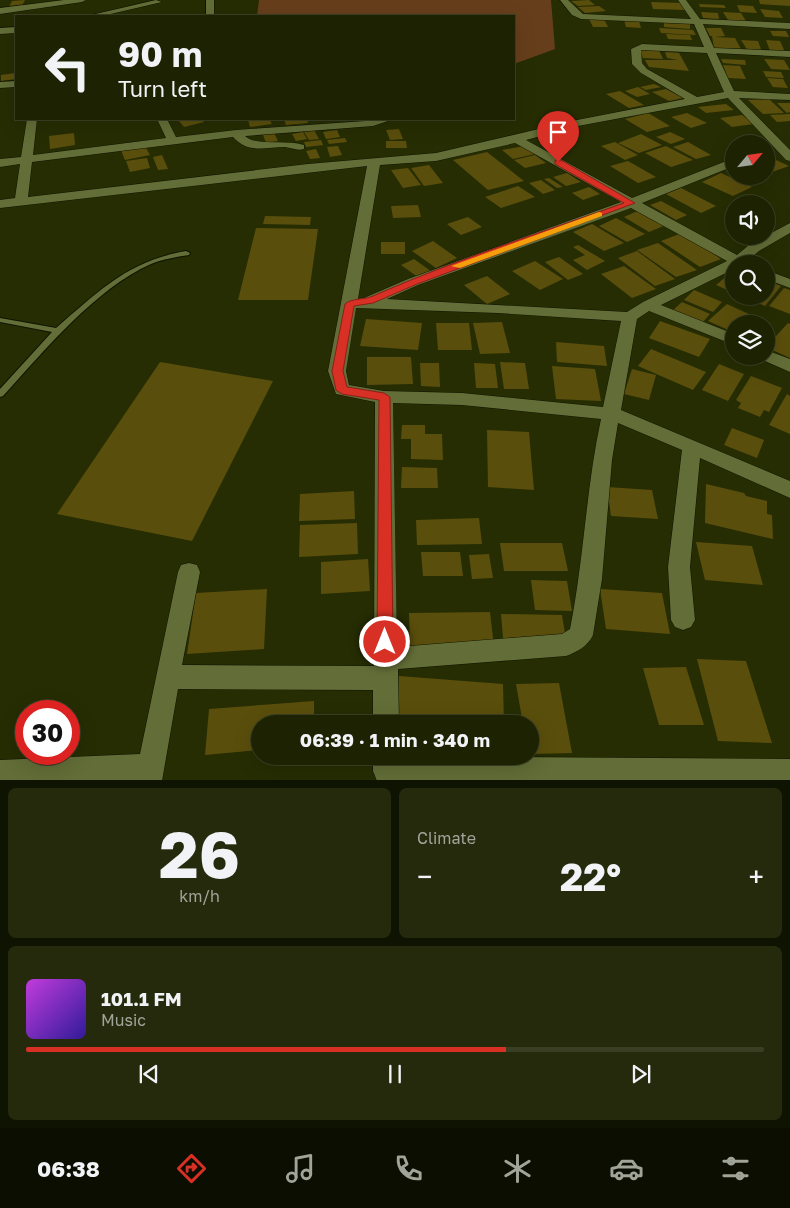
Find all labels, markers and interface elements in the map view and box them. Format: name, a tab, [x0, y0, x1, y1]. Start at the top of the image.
text: 90 m	[118, 33, 202, 75]
icon: left	[35, 35, 100, 100]
text: Turn left	[118, 75, 207, 102]
pin	[537, 111, 579, 162]
icon: arrive	[544, 118, 572, 146]
north arrow	[725, 135, 775, 185]
map controls	[725, 135, 775, 365]
button: sound	[725, 195, 775, 245]
button: search	[725, 255, 775, 305]
button: layers	[725, 315, 775, 365]
position arrow	[358, 615, 410, 667]
speed limit sign: 30	[15, 700, 80, 765]
text: 06:39 · 1 min · 340 m	[300, 728, 490, 751]
text: 26	[159, 814, 240, 892]
text: Climate	[417, 828, 476, 848]
text: 22°	[560, 854, 621, 899]
text: −	[417, 860, 432, 893]
text: +	[749, 860, 764, 893]
text: km/h	[179, 886, 220, 906]
text: 101.1 FM	[101, 987, 182, 1010]
text: Music	[101, 1010, 146, 1030]
icon: previous	[135, 1060, 163, 1088]
icon: pause	[381, 1060, 409, 1088]
icon: next	[627, 1060, 655, 1088]
icon: directions	[174, 1151, 209, 1186]
icon: music	[283, 1151, 318, 1186]
icon: phone	[391, 1151, 426, 1186]
icon: climate	[500, 1151, 535, 1186]
icon: car	[609, 1151, 644, 1186]
icon: filters	[718, 1151, 753, 1186]
text: 06:38	[37, 1155, 100, 1182]

